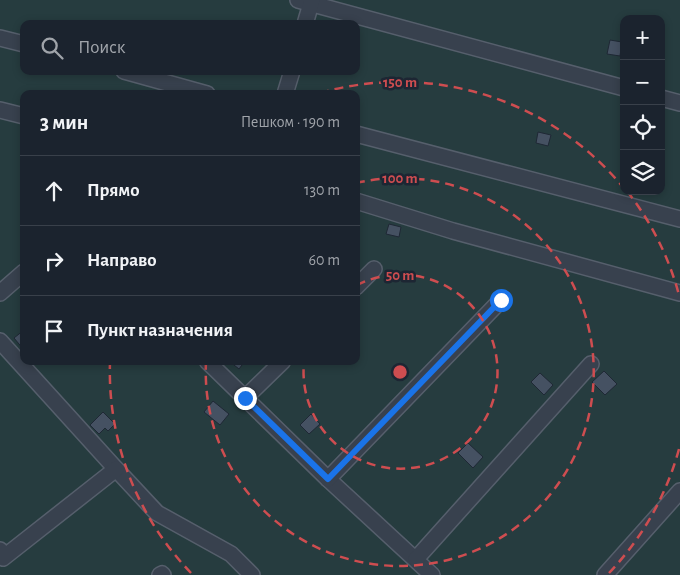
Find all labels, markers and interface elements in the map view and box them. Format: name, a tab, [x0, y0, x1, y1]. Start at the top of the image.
map controls	[620, 15, 665, 195]
button: +	[620, 15, 665, 60]
search box	[20, 20, 360, 75]
icon: search	[38, 34, 66, 62]
text: Поиск	[78, 38, 125, 57]
button: −	[620, 60, 665, 105]
text: 150 m	[383, 75, 417, 90]
button: locate	[620, 105, 665, 150]
text: 3 мин	[40, 112, 88, 133]
text: Пешком · 190 m	[241, 114, 340, 130]
button: layers	[620, 150, 665, 195]
text: 100 m	[382, 171, 418, 186]
icon: ahead	[40, 177, 68, 205]
text: Прямо	[87, 181, 140, 200]
text: 130 m	[304, 182, 340, 198]
icon: right	[40, 247, 68, 275]
text: Направо	[87, 251, 157, 270]
text: 60 m	[309, 252, 340, 268]
text: 50 m	[386, 268, 414, 283]
route start	[490, 289, 513, 312]
icon: arrive	[40, 317, 68, 345]
text: Пункт назначения	[87, 321, 233, 340]
centre of rings	[391, 363, 409, 381]
route end	[234, 387, 257, 410]

